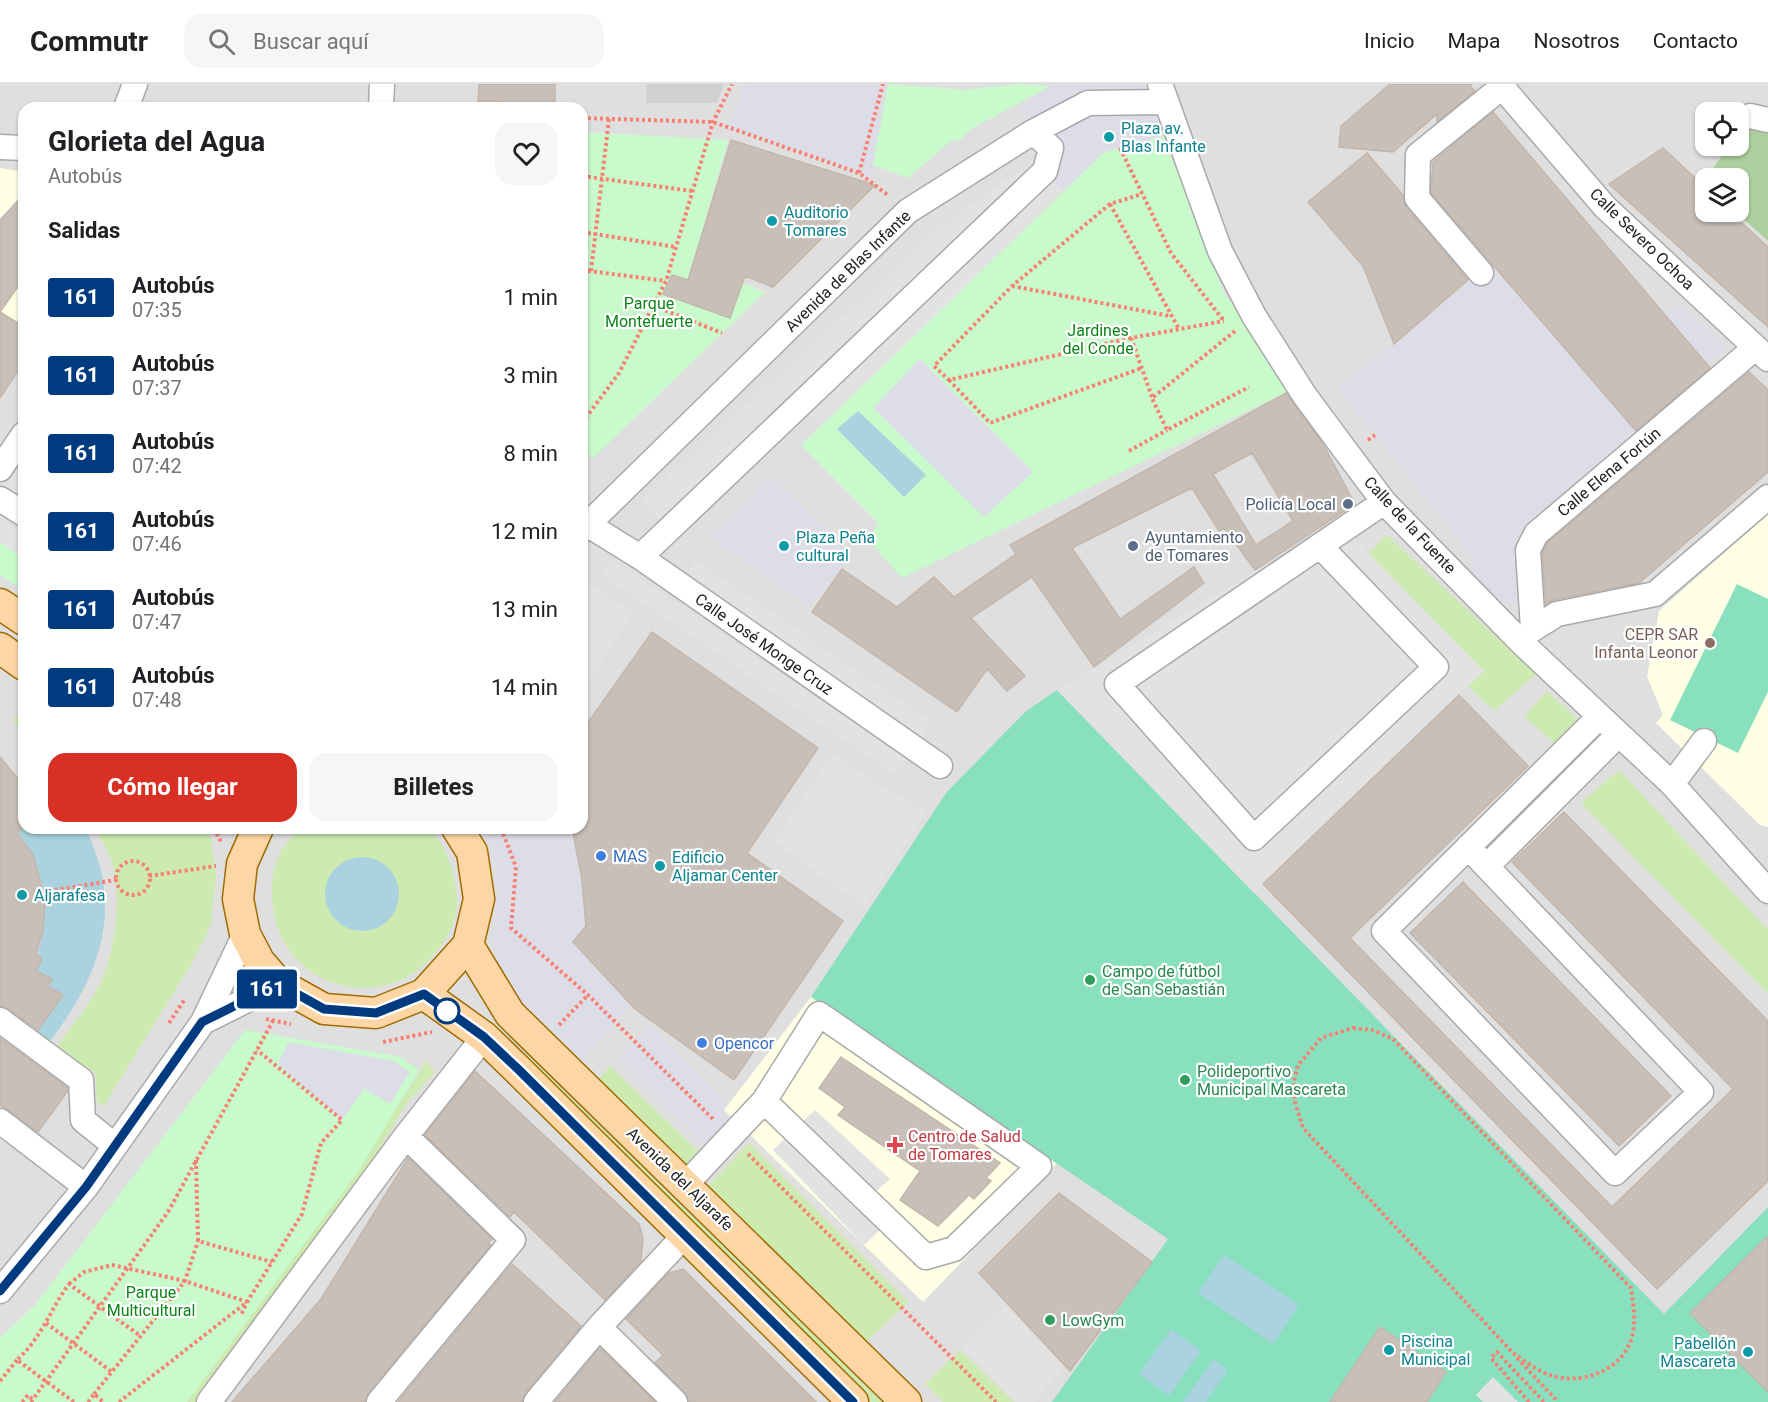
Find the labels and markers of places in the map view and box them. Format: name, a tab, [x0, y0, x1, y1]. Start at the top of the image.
place label: Plaza av. Blas Infante	[1121, 119, 1206, 156]
marker: Plaza av. Blas Infante	[1102, 130, 1116, 144]
place label: Auditorio Tomares	[784, 203, 849, 240]
marker: Auditorio Tomares	[765, 214, 779, 228]
place label: Policía Local	[1245, 495, 1336, 514]
marker: Policía Local	[1341, 497, 1355, 511]
place label: Plaza Peña cultural	[796, 528, 875, 565]
place label: Ayuntamiento de Tomares	[1145, 528, 1244, 565]
marker: Plaza Peña cultural	[777, 539, 791, 553]
marker: Ayuntamiento de Tomares	[1126, 539, 1140, 553]
place label: CEPR SAR Infanta Leonor	[1594, 625, 1699, 662]
marker: CEPR SAR Infanta Leonor	[1703, 636, 1717, 650]
place label: MAS	[613, 847, 647, 866]
place label: Edificio Aljamar Center	[672, 848, 778, 885]
marker: MAS	[594, 849, 608, 863]
marker: Edificio Aljamar Center	[653, 859, 667, 873]
place label: Aljarafesa	[34, 886, 106, 905]
marker: Aljarafesa	[15, 888, 29, 902]
place label: Campo de fútbol de San Sebastián	[1102, 962, 1225, 999]
marker: Campo de fútbol de San Sebastián	[1083, 973, 1097, 987]
unlabelled marker	[434, 998, 460, 1024]
place label: Opencor	[714, 1034, 775, 1053]
marker: Opencor	[695, 1036, 709, 1050]
place label: Polideportivo Municipal Mascareta	[1197, 1062, 1346, 1099]
marker: Polideportivo Municipal Mascareta	[1178, 1073, 1192, 1087]
place label: Centro de Salud de Tomares	[908, 1127, 1021, 1164]
marker: Centro de Salud de Tomares	[886, 1136, 904, 1154]
place label: LowGym	[1062, 1311, 1124, 1330]
marker: LowGym	[1043, 1313, 1057, 1327]
place label: Piscina Municipal	[1401, 1332, 1470, 1369]
place label: Pabellón Mascareta	[1660, 1334, 1736, 1371]
marker: Piscina Municipal	[1382, 1343, 1396, 1357]
marker: Pabellón Mascareta	[1741, 1345, 1755, 1359]

